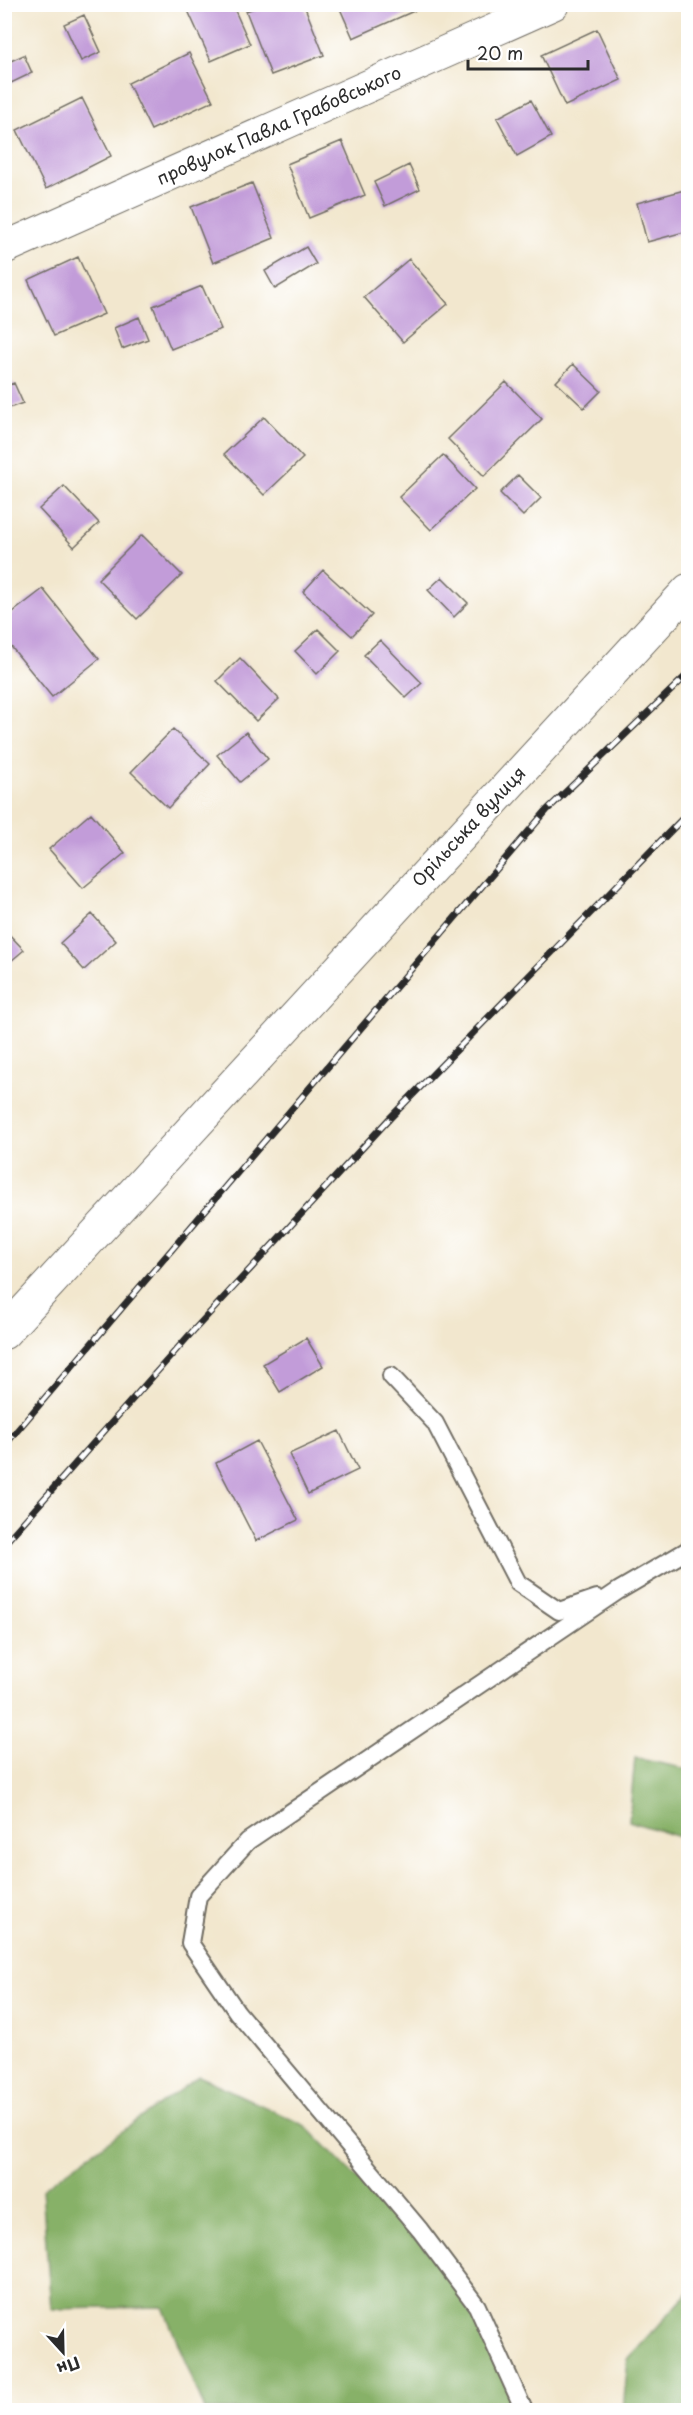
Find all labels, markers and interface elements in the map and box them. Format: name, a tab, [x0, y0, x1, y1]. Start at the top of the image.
scale bar	[468, 33, 588, 71]
text: 20 m	[477, 39, 523, 66]
street label: провулок Павла Грабовського	[152, 58, 405, 191]
street label: Орільська вулиця	[405, 759, 531, 892]
north arrow	[33, 2322, 93, 2382]
text: Пн	[54, 2351, 84, 2382]

